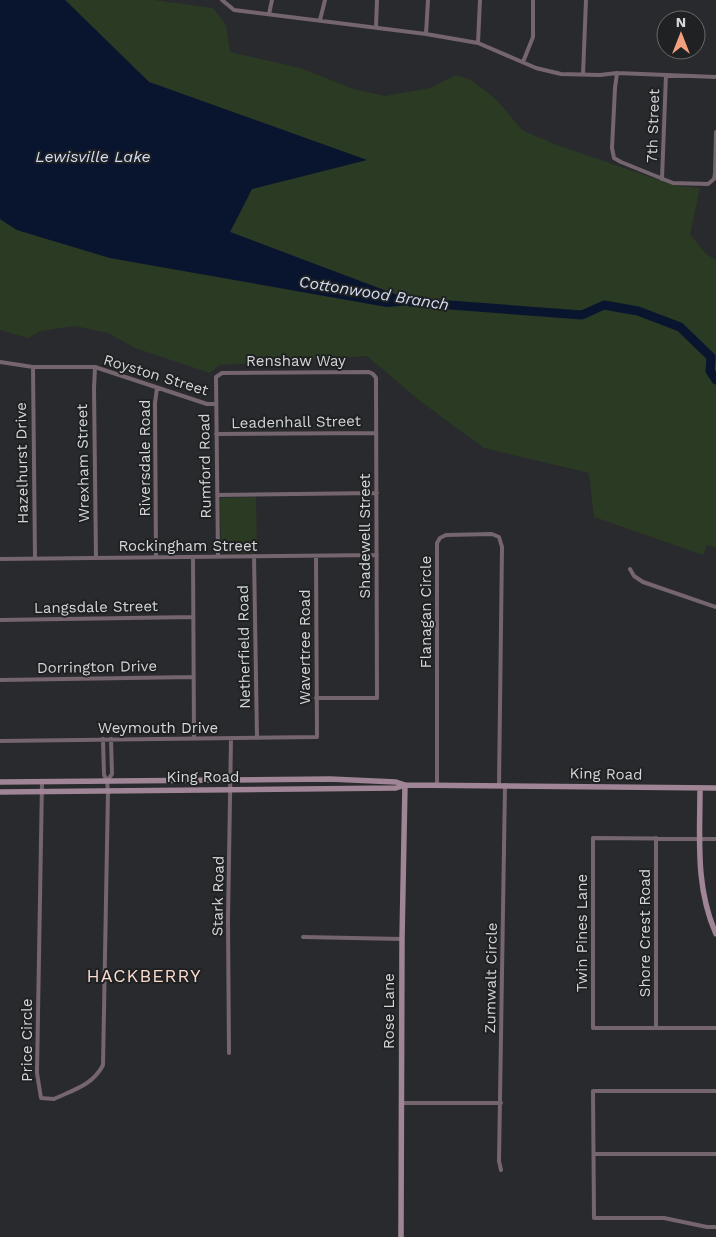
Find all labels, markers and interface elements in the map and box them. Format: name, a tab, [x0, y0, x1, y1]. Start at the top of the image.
north arrow	[656, 10, 706, 60]
text: N	[676, 14, 686, 30]
street label: 7th Street	[643, 88, 663, 163]
water label: Lewisville Lake	[35, 147, 151, 166]
water label: Cottonwood Branch	[298, 272, 450, 314]
street label: Royston Street	[101, 350, 211, 400]
street label: Renshaw Way	[246, 352, 346, 370]
street label: Riversdale Road	[136, 400, 154, 516]
street label: Hazelhurst Drive	[12, 402, 32, 524]
street label: Wrexham Street	[73, 403, 93, 522]
street label: Leadenhall Street	[231, 412, 362, 432]
street label: Rumford Road	[195, 413, 215, 519]
street label: Shadewell Street	[356, 473, 374, 599]
street label: Rockingham Street	[118, 537, 258, 555]
street label: Flanagan Circle	[417, 556, 435, 668]
street label: Netherfield Road	[234, 585, 254, 709]
street label: Wavertree Road	[296, 589, 314, 705]
street label: Langsdale Street	[34, 597, 159, 617]
street label: Dorrington Drive	[37, 657, 157, 677]
street label: Weymouth Drive	[98, 719, 218, 737]
street label: King Road	[569, 764, 643, 784]
street label: King Road	[167, 768, 239, 786]
street label: Stark Road	[208, 856, 228, 936]
street label: Shore Crest Road	[636, 869, 654, 997]
street label: Twin Pines Lane	[573, 874, 591, 992]
street label: Zumwalt Circle	[481, 922, 501, 1034]
district label: HACKBERRY	[87, 965, 201, 986]
street label: Rose Lane	[380, 973, 398, 1049]
street label: Price Circle	[18, 998, 36, 1082]

